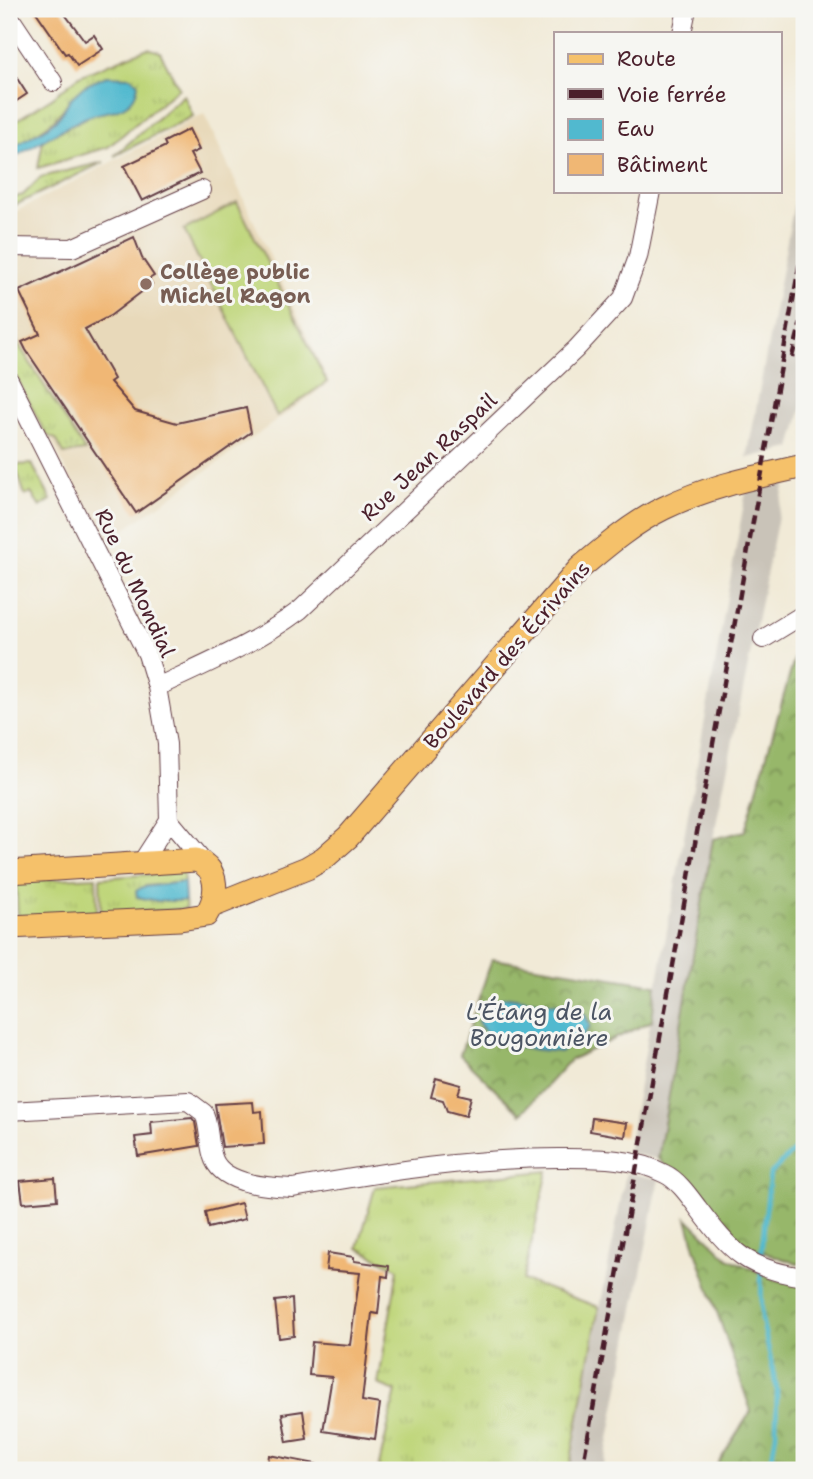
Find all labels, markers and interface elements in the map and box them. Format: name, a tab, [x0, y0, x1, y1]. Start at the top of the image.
legend	[554, 32, 782, 192]
text: Route	[617, 45, 676, 73]
text: Voie ferrée	[617, 81, 727, 109]
text: Eau	[617, 115, 655, 143]
text: Bâtiment	[617, 151, 708, 179]
place label: Collège public Michel Ragon	[160, 258, 311, 310]
marker: Collège public Michel Ragon	[138, 276, 154, 292]
street label: Rue Jean Raspail	[355, 386, 504, 527]
street label: Rue du Mondial	[88, 504, 182, 662]
street label: Boulevard des Écrivains	[417, 554, 597, 755]
water label: L'Étang de la Bougonnière	[466, 996, 612, 1053]

